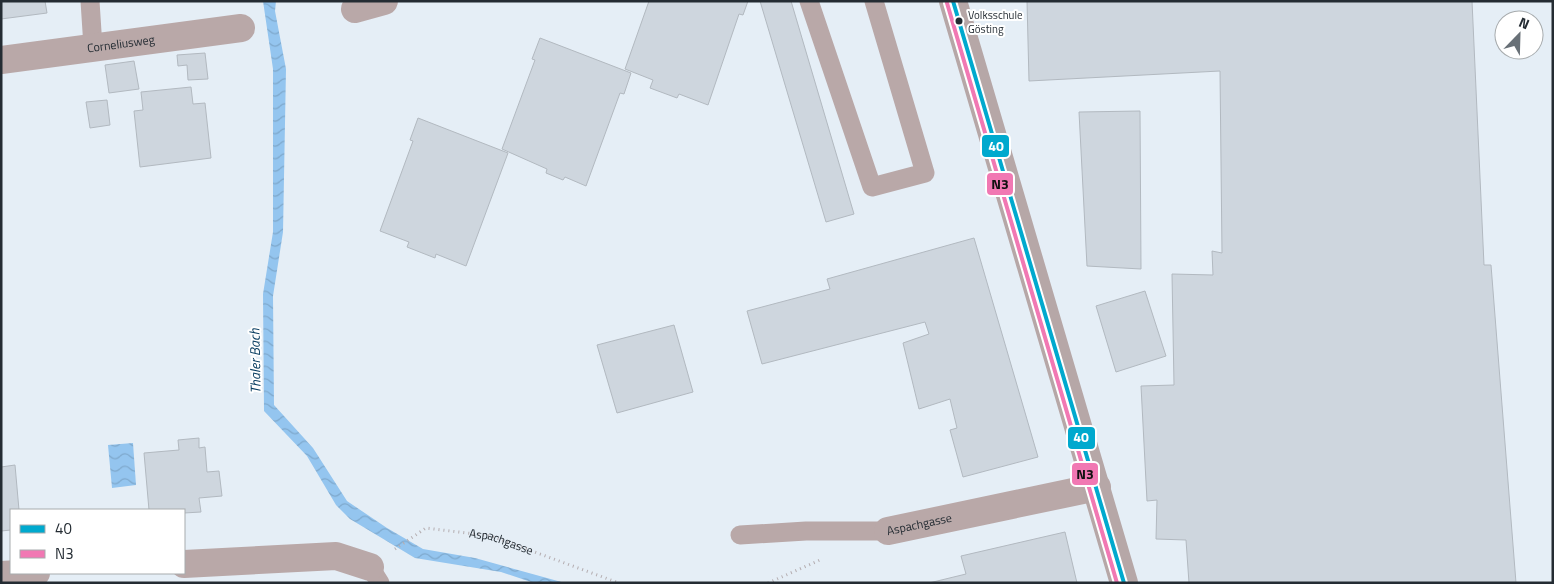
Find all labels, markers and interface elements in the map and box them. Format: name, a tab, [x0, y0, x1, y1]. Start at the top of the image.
place label: Volksschule Gösting	[968, 7, 1023, 37]
north arrow	[1494, 10, 1544, 60]
text: N	[1516, 11, 1533, 34]
marker: Volksschule Gösting	[954, 16, 964, 26]
street label: Corneliusweg	[86, 30, 156, 57]
line badge: 40	[981, 134, 1010, 158]
text: 40	[988, 135, 1004, 156]
line badge: N3	[986, 172, 1014, 196]
text: N3	[991, 173, 1009, 194]
water label: Thaler Bach	[243, 327, 266, 394]
line badge: 40	[1067, 426, 1096, 450]
text: 40	[1073, 426, 1089, 447]
line badge: N3	[1071, 462, 1099, 486]
text: N3	[1076, 463, 1094, 484]
street label: Aspachgasse	[885, 508, 954, 540]
legend	[10, 509, 185, 574]
text: 40	[55, 517, 72, 540]
street label: Aspachgasse	[468, 523, 536, 560]
text: N3	[55, 542, 74, 565]

